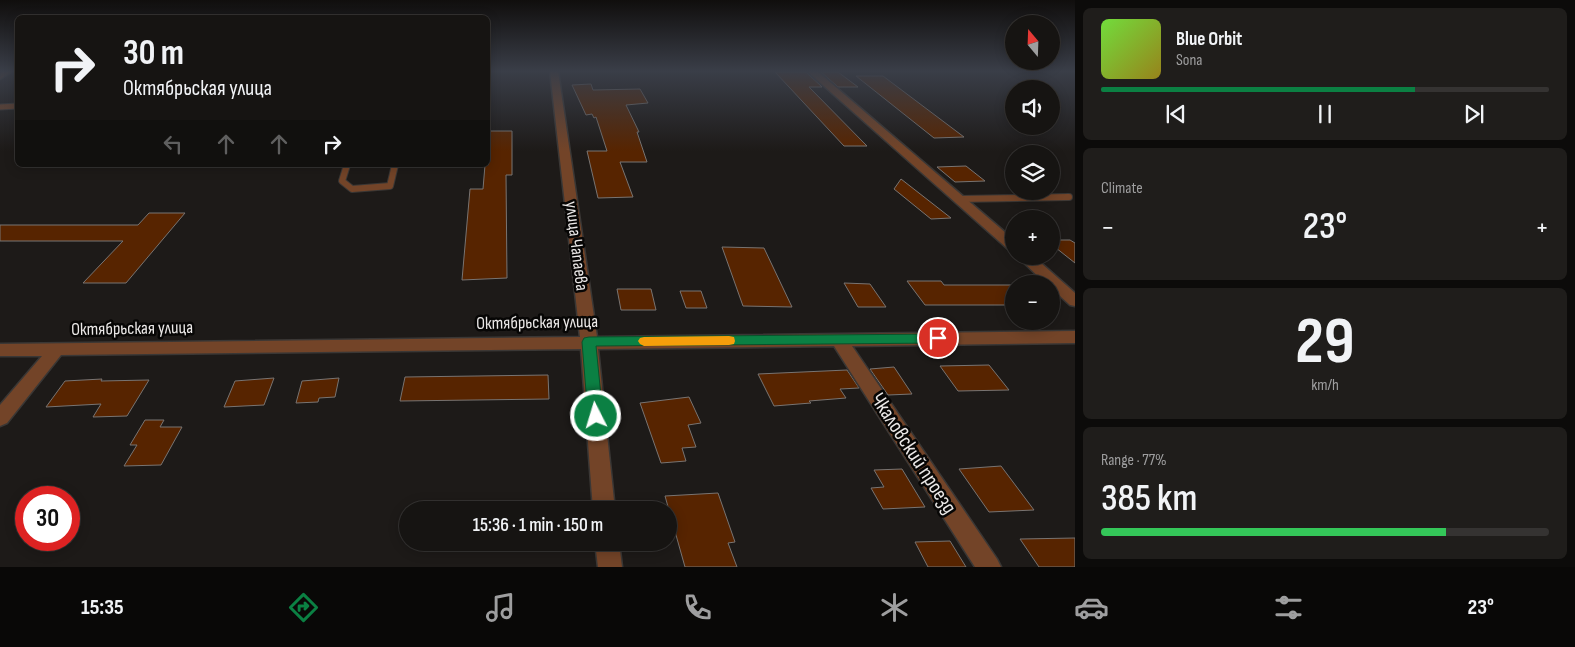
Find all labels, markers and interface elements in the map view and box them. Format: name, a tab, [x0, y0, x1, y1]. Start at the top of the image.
north arrow	[1005, 15, 1060, 70]
map controls	[1005, 15, 1060, 330]
text: Blue Orbit	[1176, 28, 1242, 51]
text: 30 m	[123, 32, 184, 75]
icon: right	[40, 35, 105, 100]
text: Sona	[1176, 51, 1203, 70]
text: Октябрьская улица	[123, 75, 272, 102]
button: sound	[1005, 80, 1060, 135]
icon: previous	[1162, 100, 1190, 128]
icon: pause	[1311, 100, 1339, 128]
icon: next	[1460, 100, 1488, 128]
icon: left	[159, 130, 187, 158]
icon: ahead	[212, 130, 240, 158]
icon: ahead	[265, 130, 293, 158]
icon: right	[318, 130, 346, 158]
button: layers	[1005, 145, 1060, 200]
text: Climate	[1101, 179, 1143, 198]
street label: улица Чапаева	[561, 200, 592, 292]
text: 23°	[1303, 204, 1347, 249]
button: +	[1005, 210, 1060, 265]
text: −	[1101, 211, 1115, 244]
text: +	[1535, 211, 1549, 244]
button: −	[1005, 275, 1060, 330]
text: 29	[1295, 304, 1355, 382]
street label: Октябрьская улица	[476, 311, 598, 334]
street label: Октябрьская улица	[71, 317, 193, 340]
pin	[917, 317, 959, 359]
icon: arrive	[924, 324, 952, 352]
text: km/h	[1311, 376, 1339, 395]
street label: Чкаловский проезд	[865, 388, 962, 519]
position arrow	[569, 389, 621, 441]
text: Range · 77%	[1101, 451, 1167, 470]
text: 385 km	[1101, 476, 1197, 521]
speed limit sign: 30	[15, 486, 80, 551]
text: 15:36 · 1 min · 150 m	[473, 514, 603, 537]
icon: directions	[286, 590, 321, 625]
icon: music	[483, 590, 518, 625]
icon: phone	[680, 590, 715, 625]
icon: climate	[877, 590, 912, 625]
icon: car	[1074, 590, 1109, 625]
icon: filters	[1271, 590, 1306, 625]
text: 15:35	[81, 594, 124, 621]
text: 23°	[1468, 594, 1494, 621]

